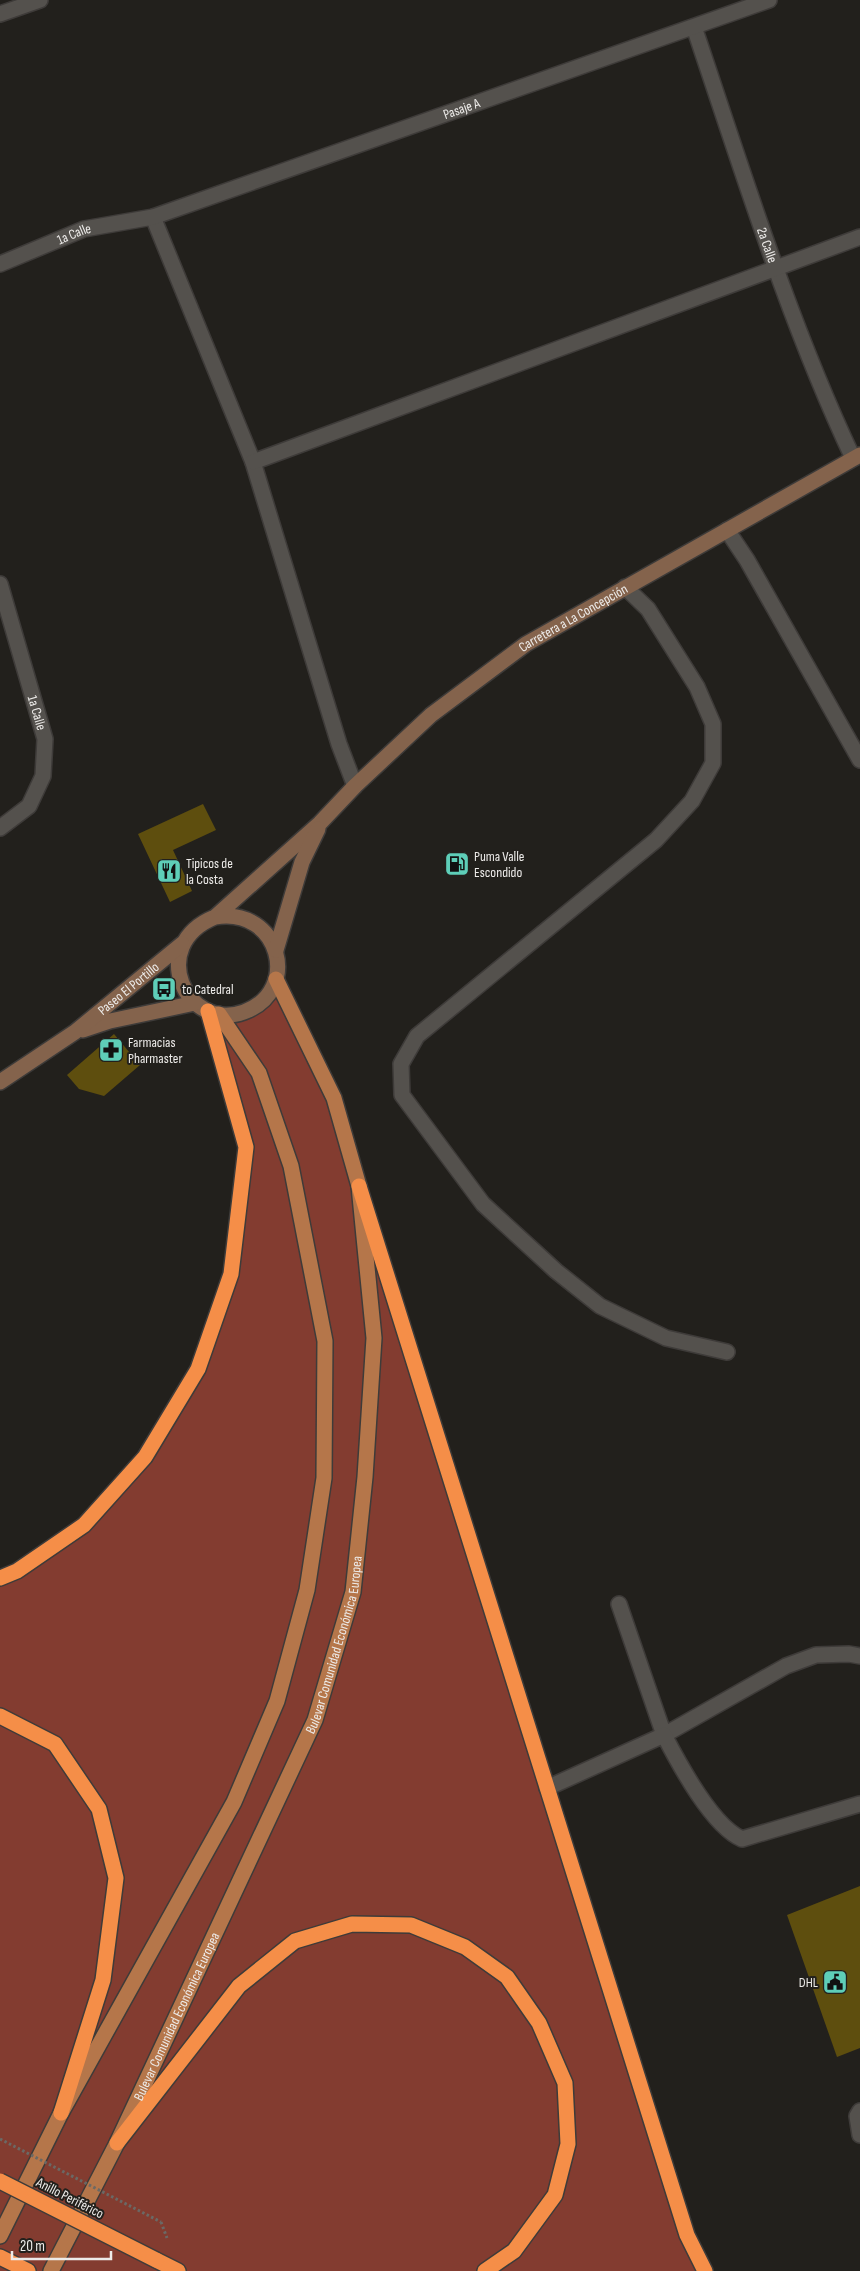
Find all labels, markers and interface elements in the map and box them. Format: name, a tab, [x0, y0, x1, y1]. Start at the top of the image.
street label: Pasaje A	[441, 94, 483, 123]
street label: 1a Calle	[54, 219, 92, 248]
street label: 2a Calle	[753, 225, 782, 265]
street label: Carretera a La Concepción	[515, 580, 630, 655]
street label: 1a Calle	[24, 693, 50, 732]
place label: Puma Valle Escondido	[474, 848, 524, 881]
fuel station icon: Puma Valle Escondido	[444, 851, 470, 877]
place label: Tipicos de la Costa	[186, 855, 233, 888]
restaurant icon: Tipicos de la Costa	[156, 858, 182, 884]
street label: Paseo El Portillo	[94, 958, 162, 1018]
bus stop icon: to Catedral	[151, 976, 177, 1002]
place label: to Catedral	[182, 981, 234, 998]
place label: Farmacias Pharmaster	[128, 1034, 183, 1067]
pharmacy icon: Farmacias Pharmaster	[98, 1037, 124, 1063]
street label: Bulevar Comunidad Económica Europea	[301, 1555, 365, 1736]
street label: Bulevar Comunidad Económica Europea	[130, 1929, 223, 2103]
public building icon: DHL	[822, 1969, 848, 1995]
place label: DHL	[799, 1974, 818, 1991]
street label: Anillo Periférico	[32, 2173, 107, 2222]
scale bar	[12, 2228, 111, 2260]
text: 20 m	[20, 2237, 45, 2256]

